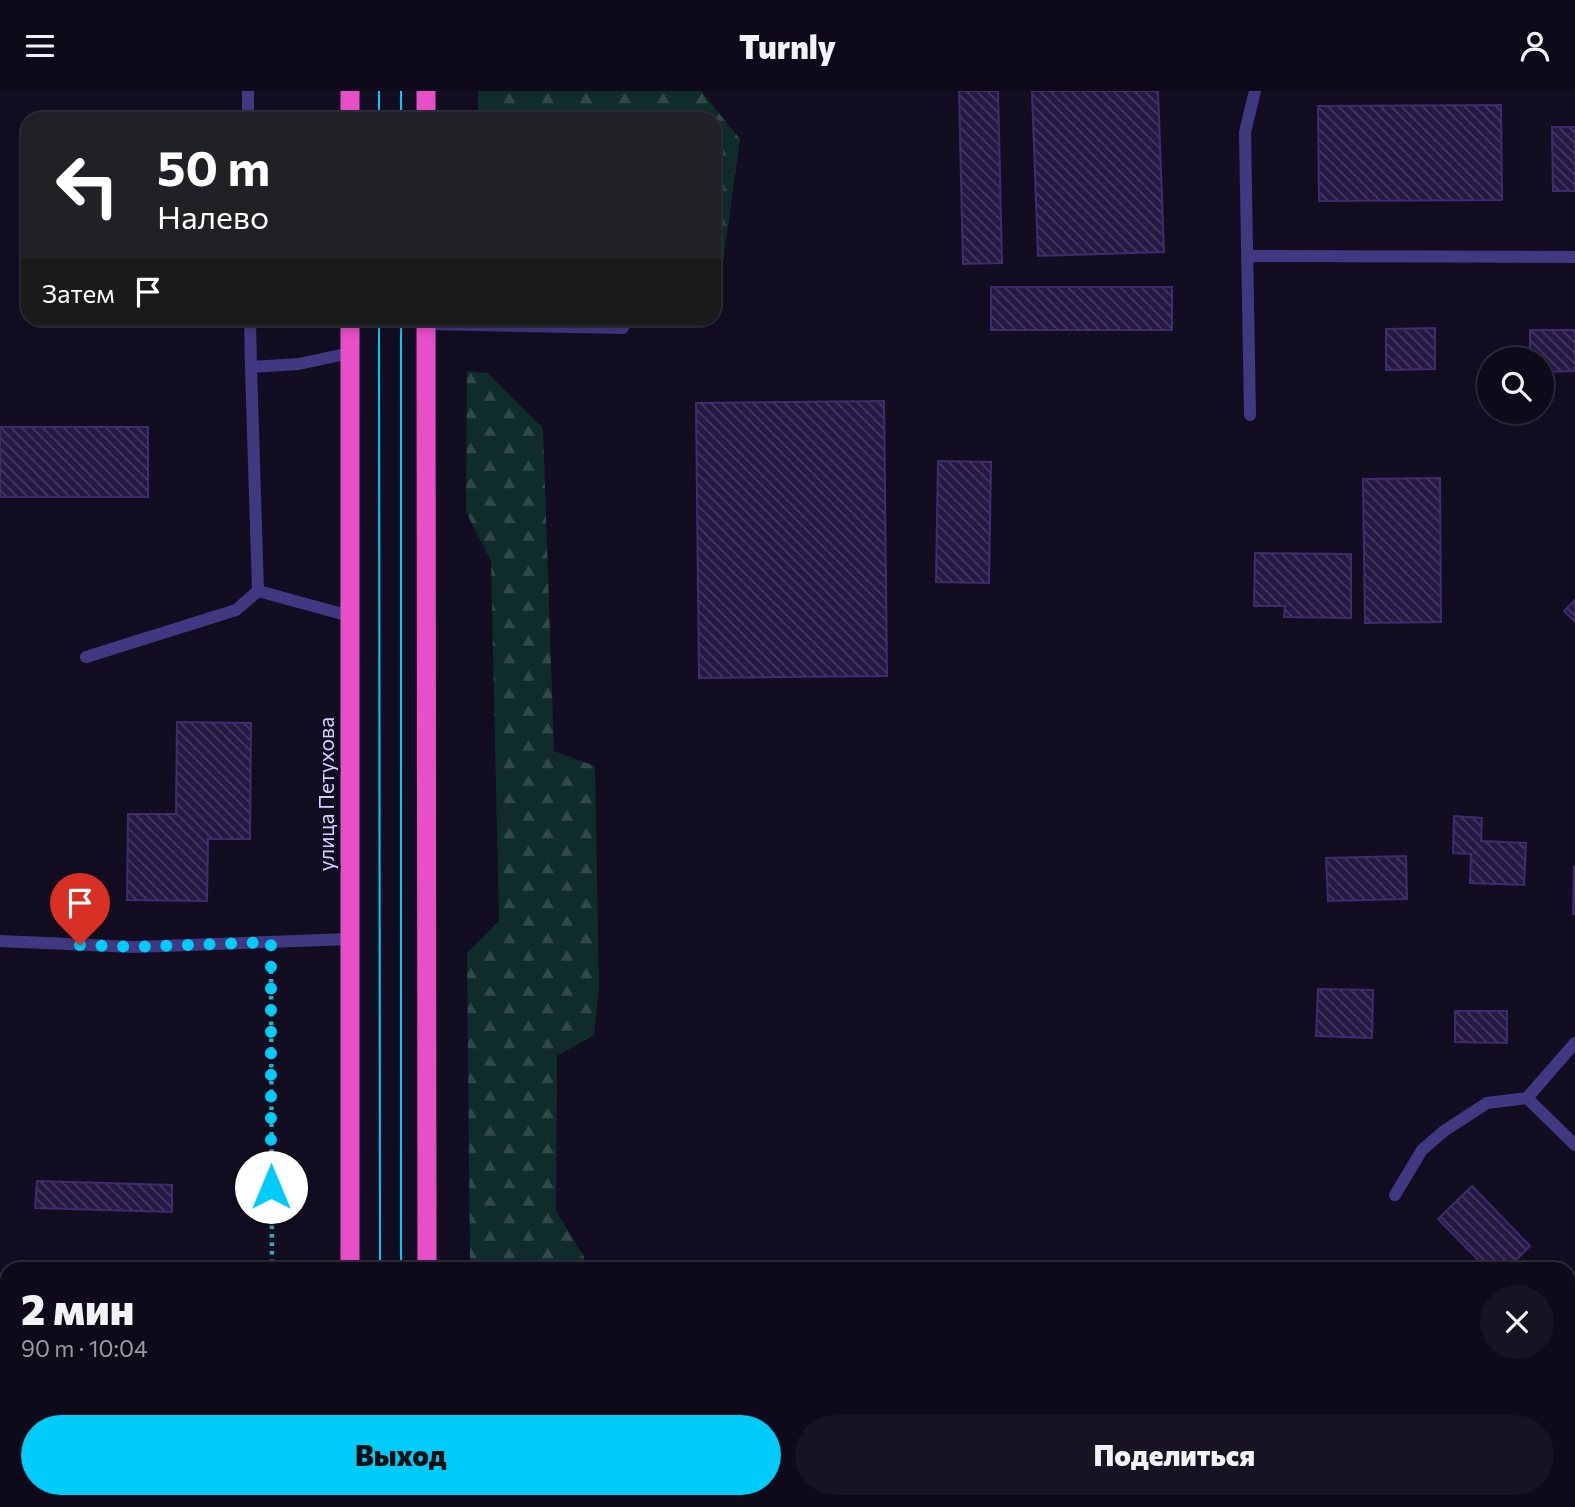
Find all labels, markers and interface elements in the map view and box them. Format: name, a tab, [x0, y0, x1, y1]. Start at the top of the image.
text: Turnly	[739, 26, 836, 66]
icon: menu	[21, 27, 59, 65]
icon: person	[1516, 27, 1554, 65]
text: 50 m	[157, 136, 270, 196]
icon: left	[42, 140, 133, 231]
text: Налево	[157, 196, 269, 236]
icon: arrive	[129, 273, 167, 311]
text: Затем	[42, 277, 115, 308]
map controls	[1477, 347, 1554, 424]
button: search	[1477, 347, 1554, 424]
street label: улица Петухова	[313, 717, 338, 871]
pin	[50, 873, 110, 945]
icon: arrive	[61, 884, 99, 922]
position arrow	[234, 1150, 308, 1224]
text: 2 мин	[21, 1282, 134, 1334]
button: close	[1480, 1285, 1554, 1359]
text: 90 m · 10:04	[21, 1334, 148, 1362]
button: Выход	[21, 1415, 781, 1495]
button: Поделиться	[795, 1415, 1554, 1495]

